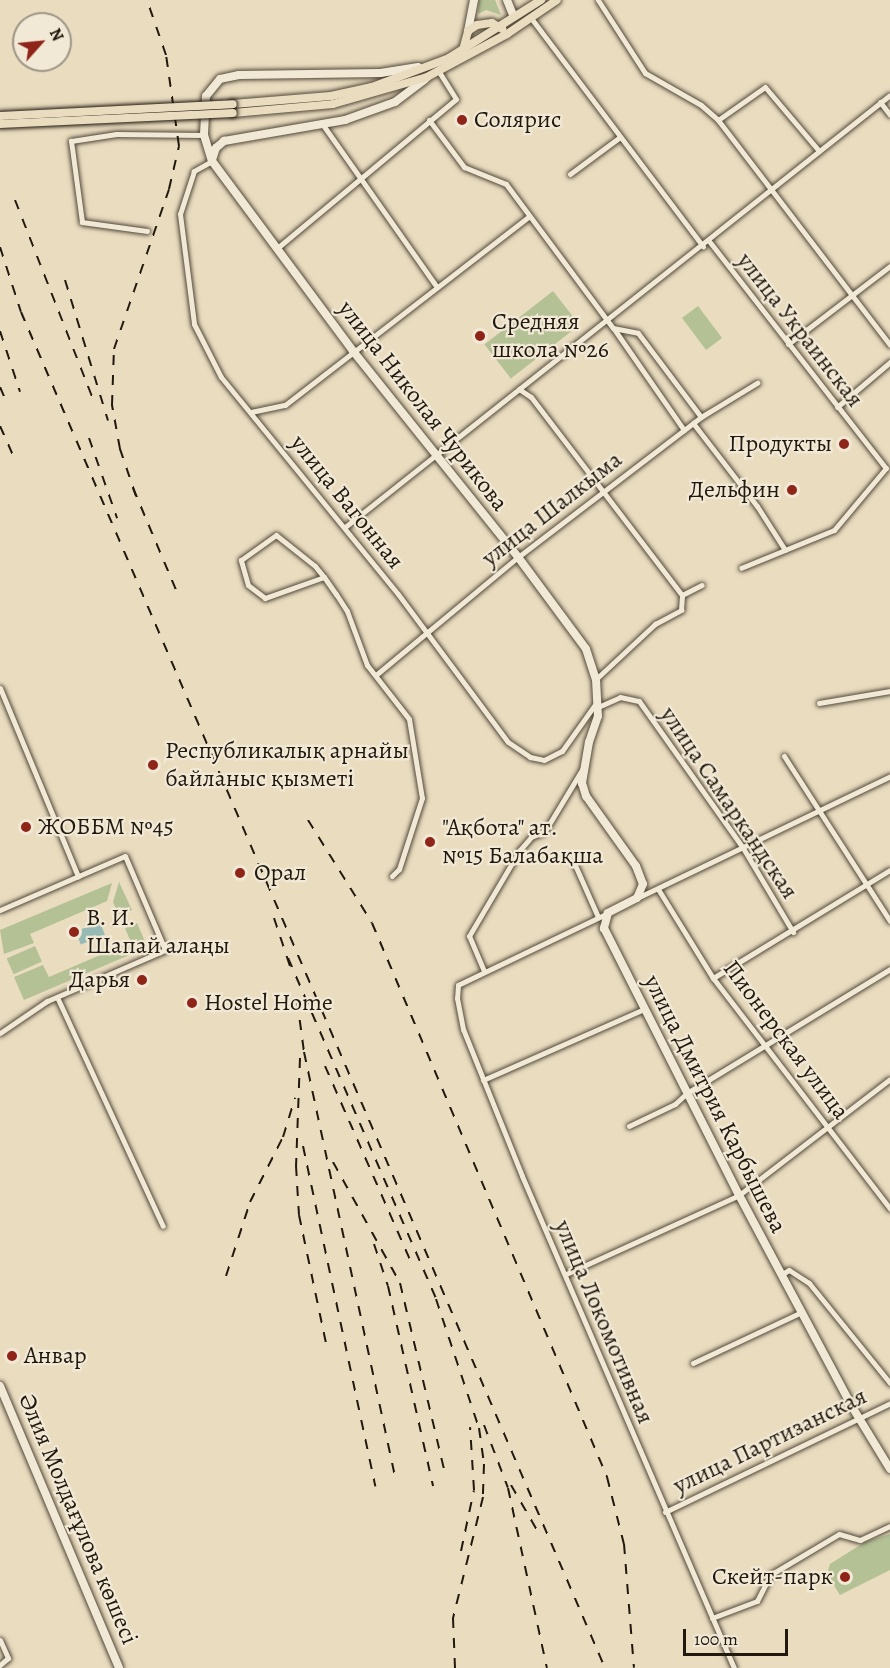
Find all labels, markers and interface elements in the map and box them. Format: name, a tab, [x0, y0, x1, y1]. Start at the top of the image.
north arrow	[12, 12, 72, 72]
text: N	[44, 25, 69, 45]
place label: Солярис	[474, 106, 561, 134]
marker: Солярис	[455, 113, 469, 127]
street label: улица Украинская	[731, 247, 869, 413]
street label: улица Николая Чурикова	[332, 295, 514, 517]
place label: Средняя школа №26	[492, 308, 609, 364]
marker: Средняя школа №26	[473, 329, 487, 343]
street label: улица Вагонная	[284, 429, 410, 575]
place label: Продукты	[728, 430, 832, 458]
marker: Продукты	[837, 437, 851, 451]
street label: улица Шалкыма	[476, 445, 628, 573]
place label: Дельфин	[689, 476, 780, 504]
marker: Дельфин	[785, 483, 799, 497]
street label: улица Самаркандская	[654, 701, 804, 905]
place label: Республикалық арнайы байланыс қызметі	[165, 737, 409, 793]
marker: Республикалық арнайы байланыс қызметі	[146, 758, 160, 772]
place label: ЖОББМ №45	[38, 813, 174, 841]
place label: "Ақбота" ат. №15 Балабақша	[442, 814, 603, 870]
marker: ЖОББМ №45	[19, 820, 33, 834]
marker: "Ақбота" ат. №15 Балабақша	[423, 835, 437, 849]
place label: Орал	[254, 859, 306, 887]
marker: Орал	[231, 864, 249, 882]
place label: В. И. Шапай алаңы	[86, 904, 230, 960]
marker: В. И. Шапай алаңы	[67, 925, 81, 939]
street label: Пионерская улица	[717, 955, 855, 1125]
place label: Дарья	[69, 966, 130, 994]
street label: улица Дмитрия Карбышева	[637, 970, 793, 1238]
marker: Дарья	[135, 973, 149, 987]
place label: Hostel Home	[204, 989, 333, 1017]
marker: Hostel Home	[185, 996, 199, 1010]
street label: улица Локомотивная	[548, 1216, 660, 1428]
place label: Анвар	[24, 1342, 87, 1370]
marker: Анвар	[5, 1349, 19, 1363]
street label: улица Партизанская	[669, 1382, 871, 1500]
street label: Әлия Молдағұлова көшесі	[12, 1389, 144, 1649]
place label: Скейт-парк	[712, 1563, 833, 1591]
marker: Скейт-парк	[838, 1570, 852, 1584]
scale bar	[686, 1617, 791, 1655]
text: 100 m	[694, 1627, 738, 1651]

